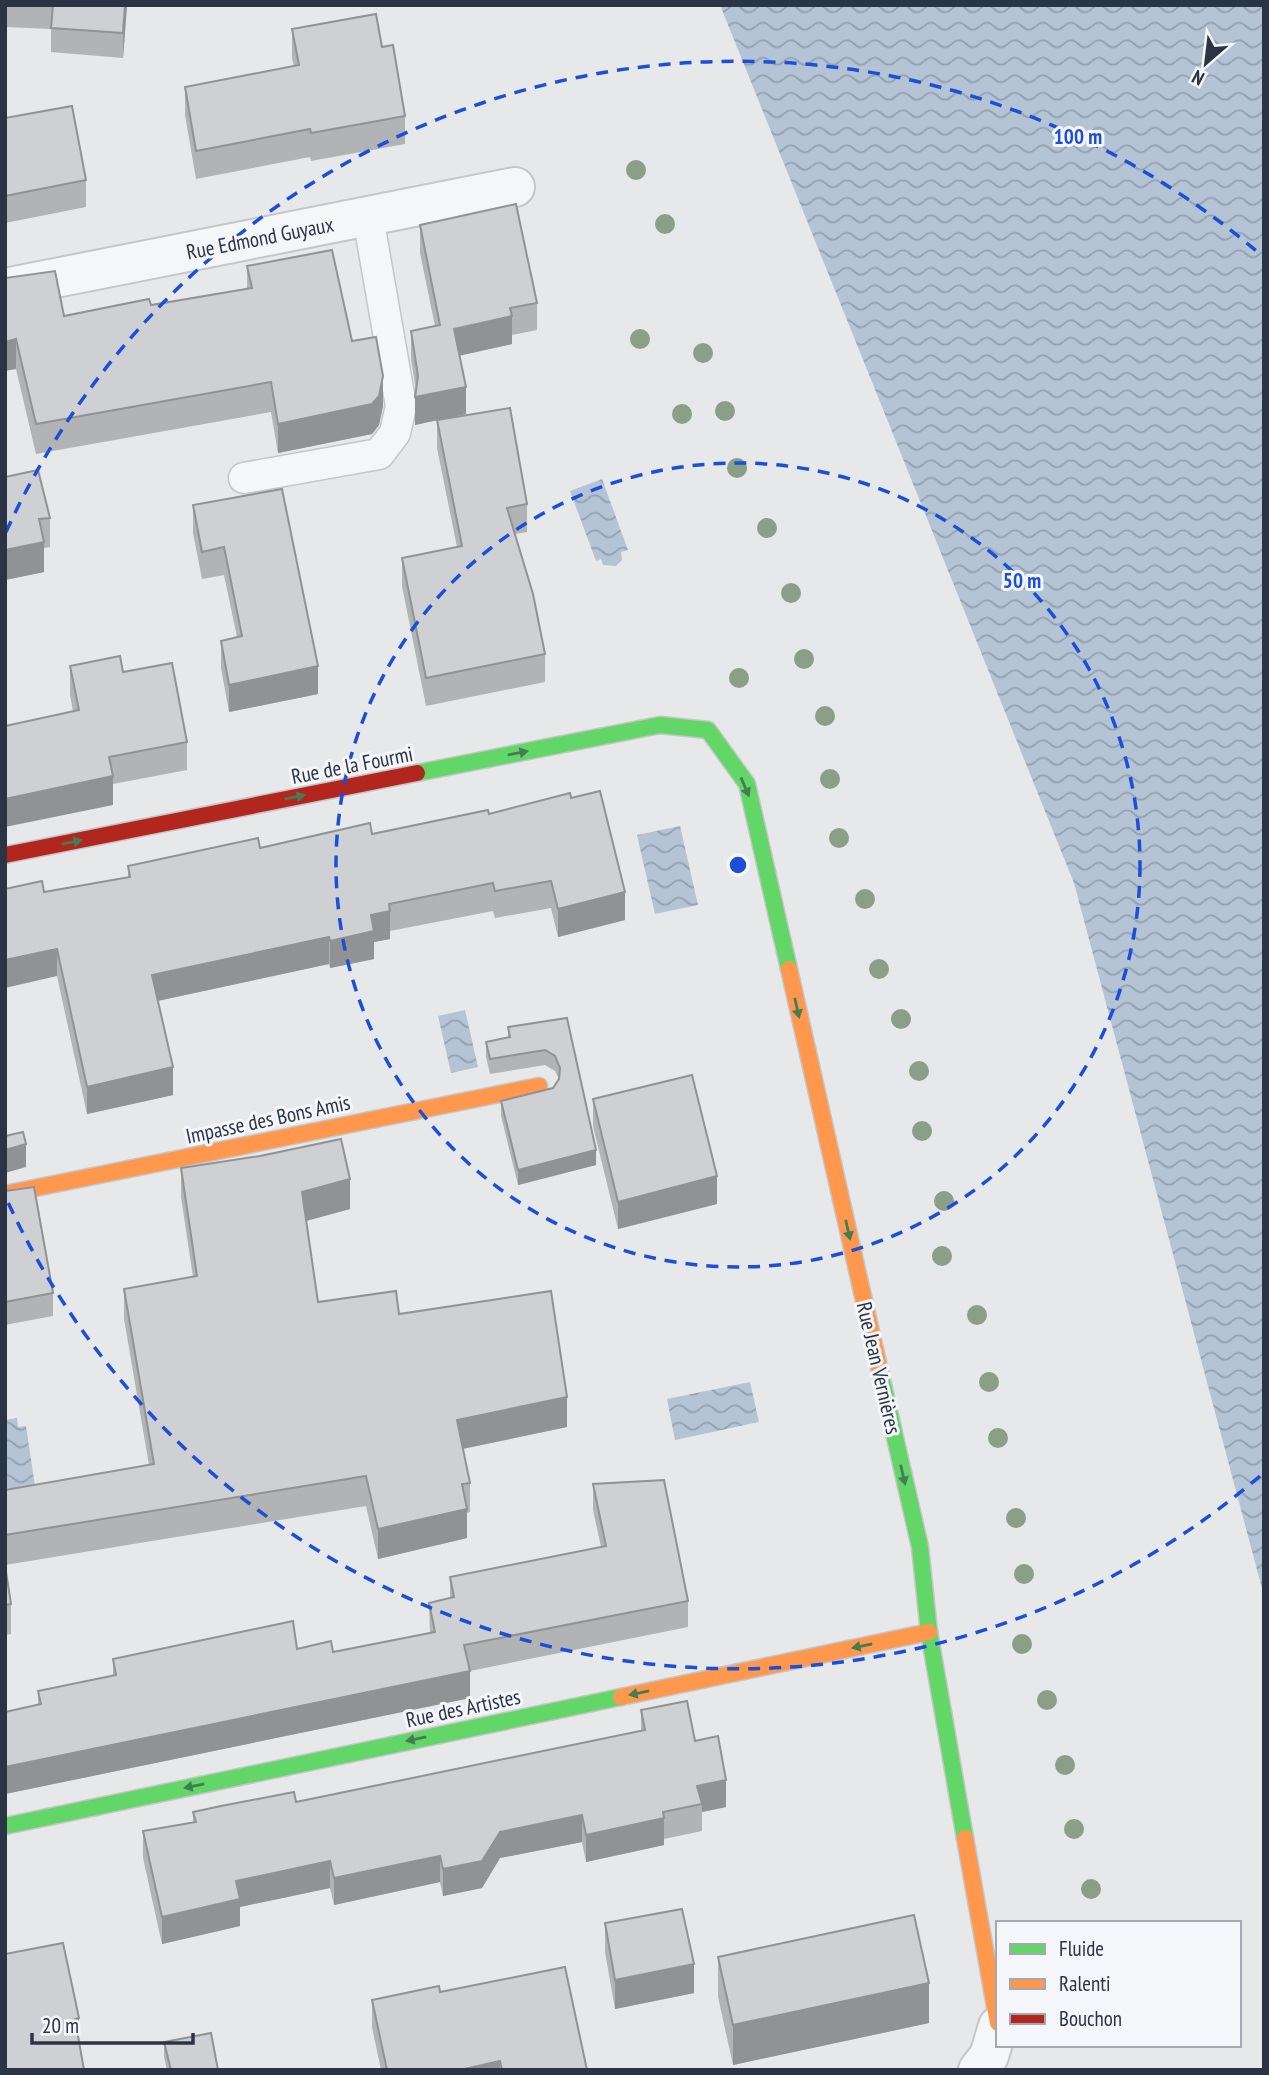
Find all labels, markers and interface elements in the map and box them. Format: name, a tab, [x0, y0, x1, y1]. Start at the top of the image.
north arrow	[1171, 28, 1241, 98]
text: N	[1188, 65, 1208, 91]
text: 100 m	[1054, 123, 1102, 150]
street label: Rue Edmond Guyaux	[184, 210, 336, 266]
text: 50 m	[1003, 567, 1041, 594]
street label: Rue de la Fourmi	[289, 740, 415, 790]
one-way arrow	[507, 747, 529, 758]
one-way arrow	[740, 777, 751, 798]
one-way arrow	[284, 792, 306, 803]
one-way arrow	[61, 836, 83, 847]
centre of rings	[726, 853, 750, 877]
one-way arrow	[792, 997, 803, 1019]
street label: Impasse des Bons Amis	[183, 1088, 353, 1150]
one-way arrow	[842, 1219, 853, 1241]
street label: Rue Jean Vernières	[851, 1299, 907, 1437]
one-way arrow	[898, 1464, 909, 1486]
one-way arrow	[851, 1640, 873, 1651]
street label: Rue des Artistes	[403, 1683, 523, 1733]
one-way arrow	[628, 1687, 650, 1698]
one-way arrow	[405, 1734, 427, 1745]
one-way arrow	[183, 1780, 205, 1791]
legend	[996, 1921, 1241, 2047]
text: Fluide	[1059, 1935, 1104, 1962]
text: Ralenti	[1059, 1970, 1111, 1997]
scale bar	[32, 2002, 192, 2046]
text: Bouchon	[1059, 2005, 1122, 2032]
text: 20 m	[42, 2012, 79, 2039]

